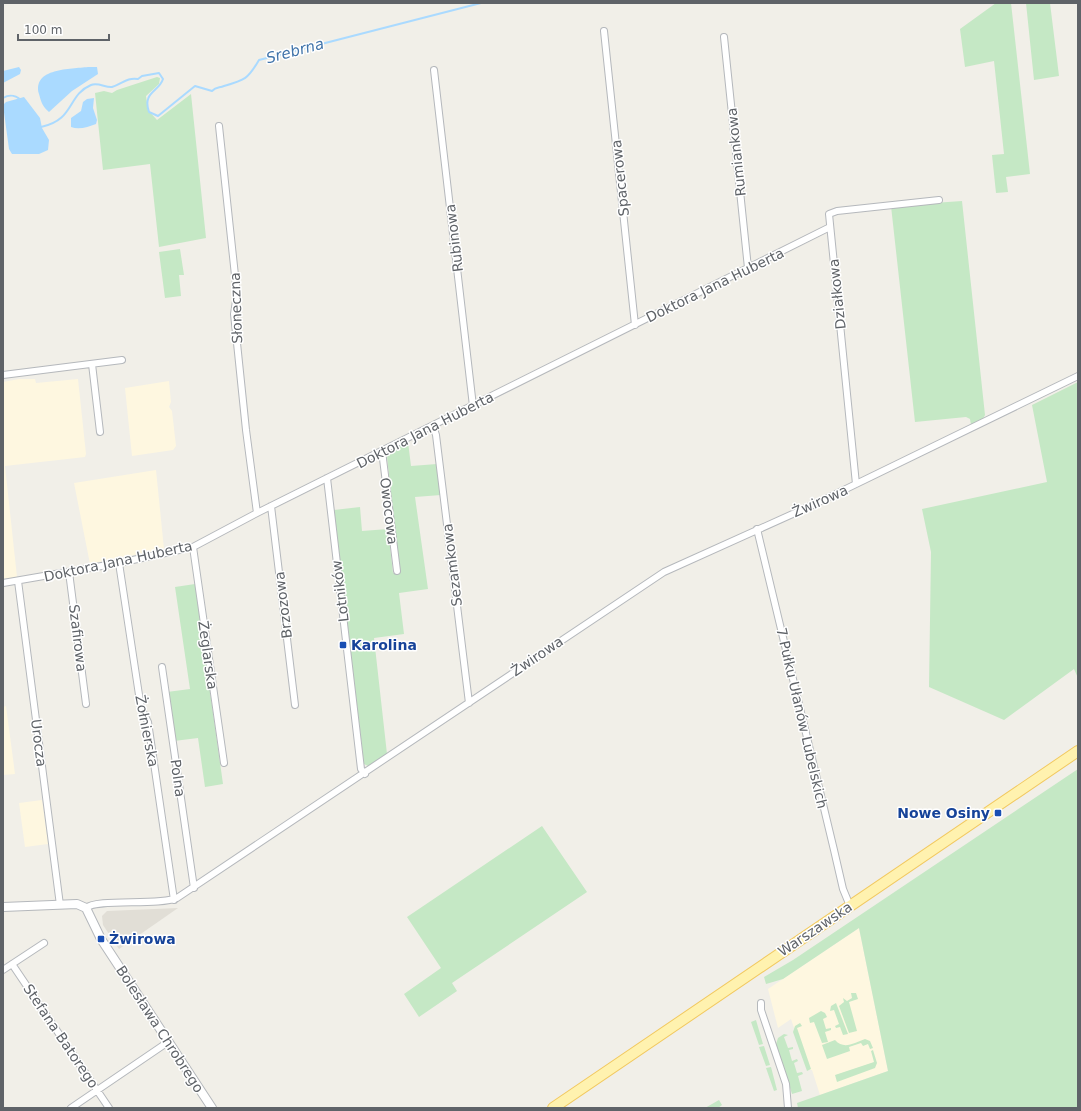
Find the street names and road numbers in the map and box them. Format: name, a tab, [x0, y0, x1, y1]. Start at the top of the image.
street label: Rumiankowa	[723, 107, 749, 197]
street label: Spacerowa	[608, 139, 632, 217]
street label: Rubinowa	[442, 203, 466, 273]
street label: Doktora Jana Huberta	[643, 245, 787, 325]
street label: Działkowa	[825, 258, 849, 330]
street label: Słoneczna	[227, 272, 245, 344]
street label: Doktora Jana Huberta	[354, 388, 496, 472]
street label: Owocowa	[377, 477, 401, 545]
street label: Żwirowa	[789, 481, 850, 520]
street label: Sezamkowa	[439, 523, 465, 607]
street label: Doktora Jana Huberta	[42, 537, 194, 585]
street label: Lotników	[328, 559, 352, 623]
street label: Brzozowa	[271, 571, 295, 639]
street label: Szafirowa	[66, 603, 90, 673]
street label: Żeglarska	[195, 620, 222, 690]
street label: 7 Pułku Ułanów Lubelskich	[773, 626, 831, 810]
street label: Żwirowa	[508, 632, 566, 679]
street label: Żołnierska	[132, 693, 163, 768]
street label: Urocza	[28, 718, 50, 768]
street label: Polna	[167, 758, 189, 798]
street label: Warszawska	[775, 898, 855, 960]
street label: Bolesława Chrobrego	[113, 963, 207, 1095]
street label: Stefana Batorego	[20, 981, 102, 1091]

